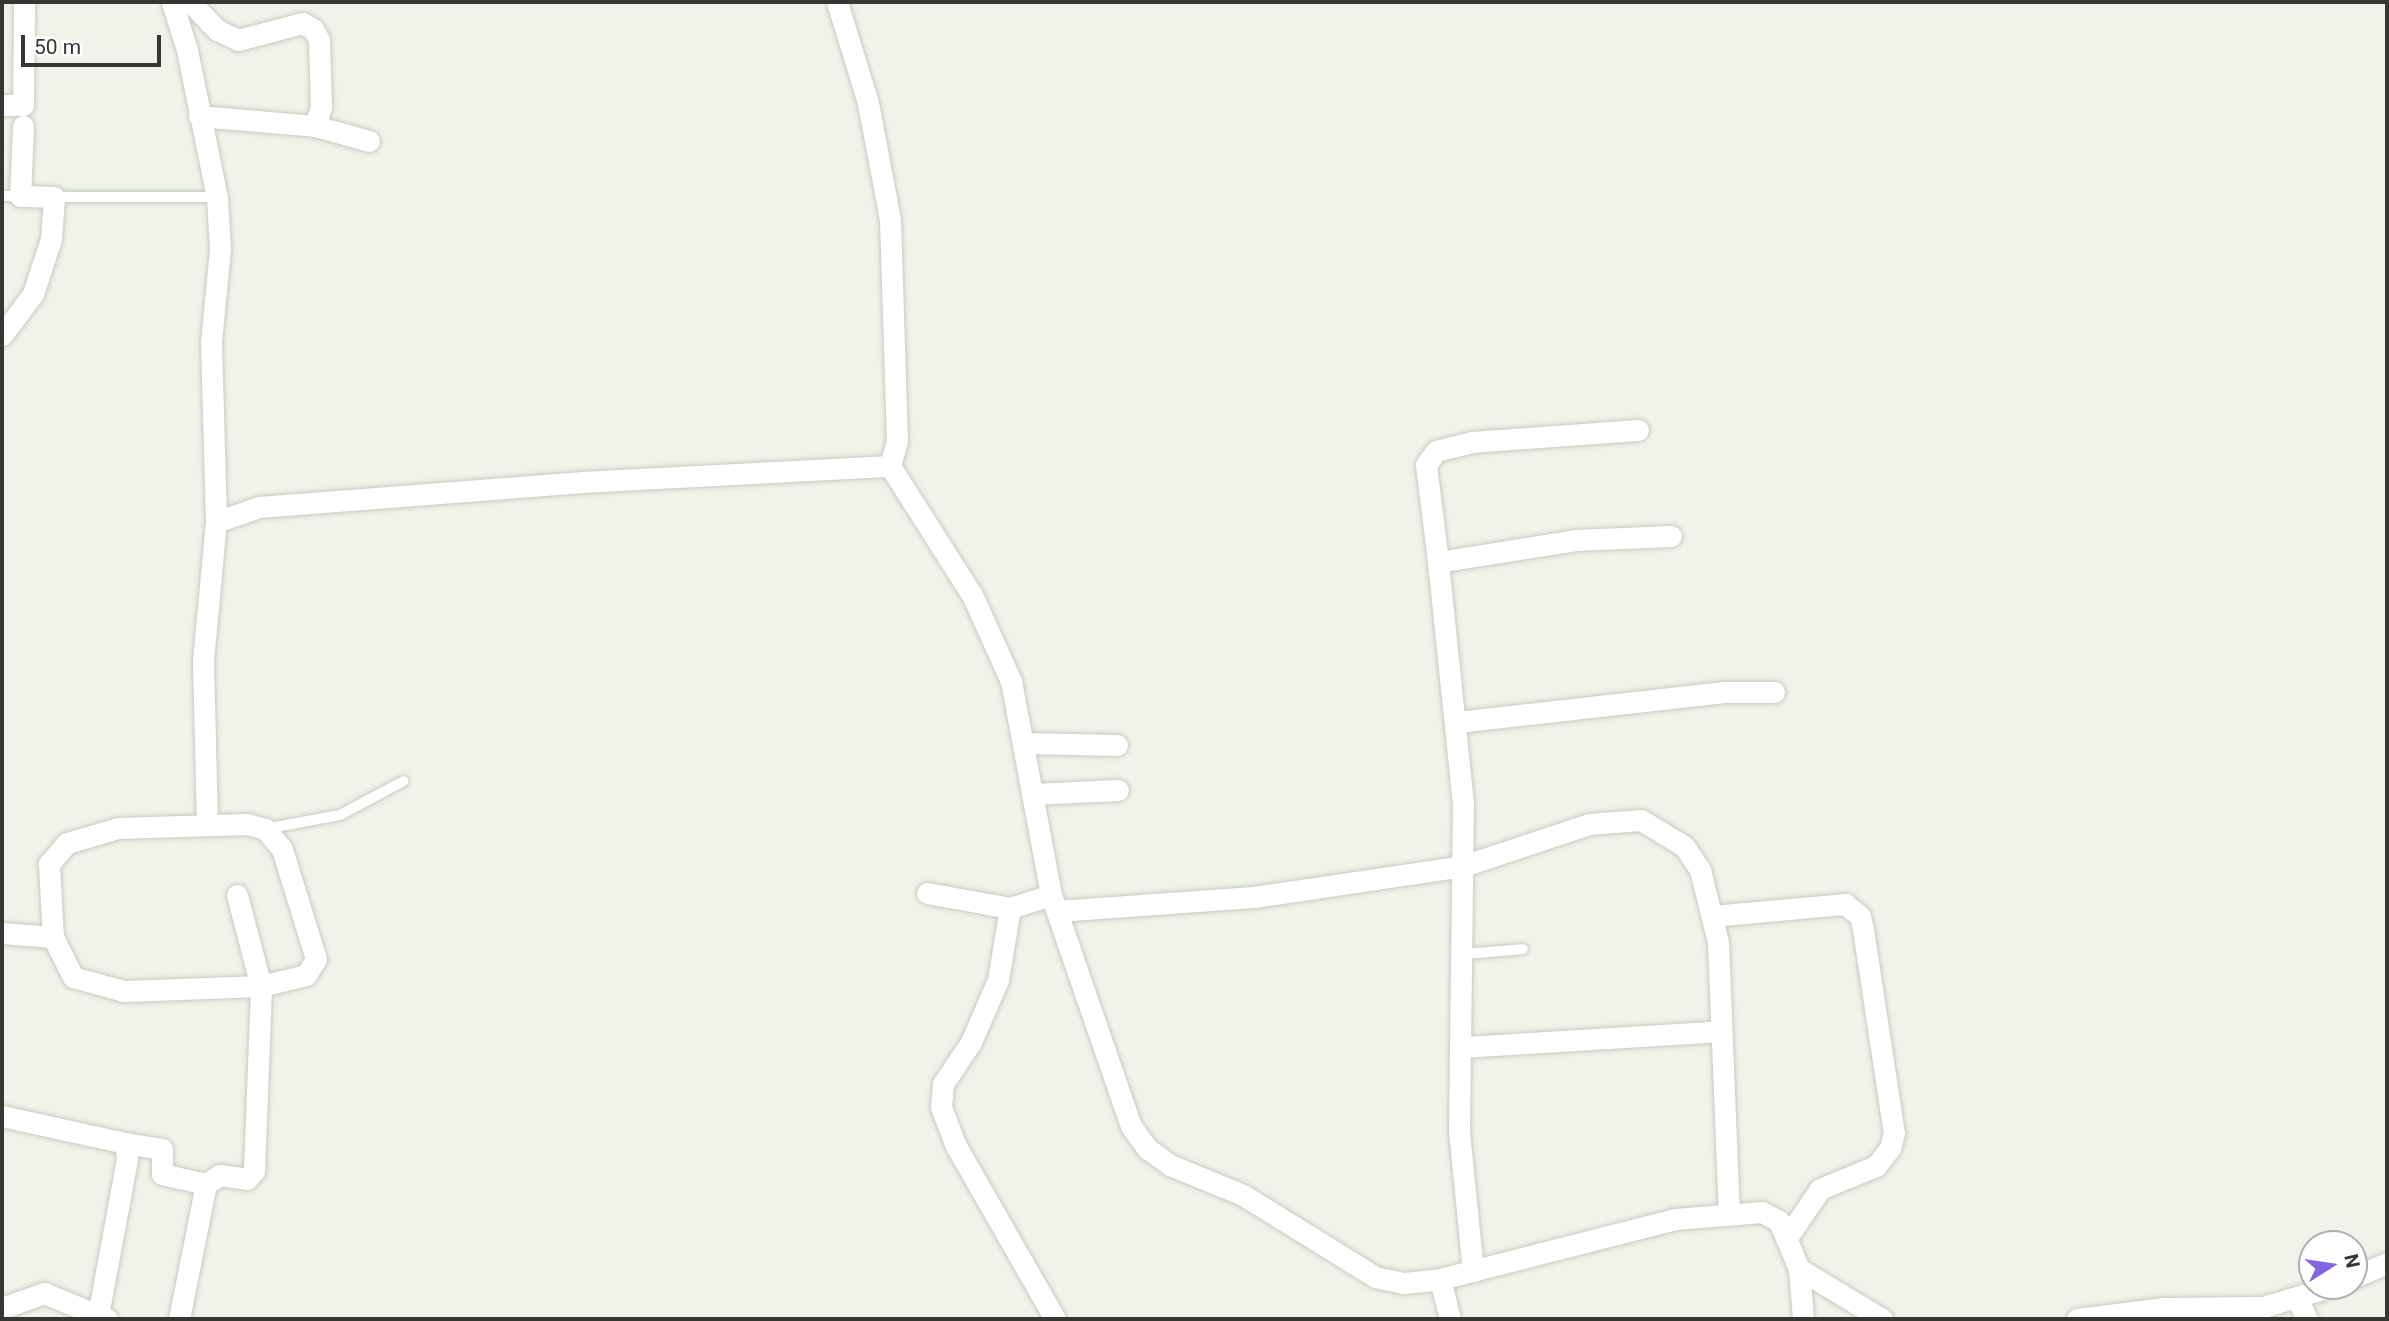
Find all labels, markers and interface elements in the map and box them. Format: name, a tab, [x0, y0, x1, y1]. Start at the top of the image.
scale bar	[24, 21, 164, 65]
text: 50 m	[34, 35, 81, 59]
north arrow	[2298, 1230, 2368, 1300]
text: N	[2339, 1252, 2365, 1270]

